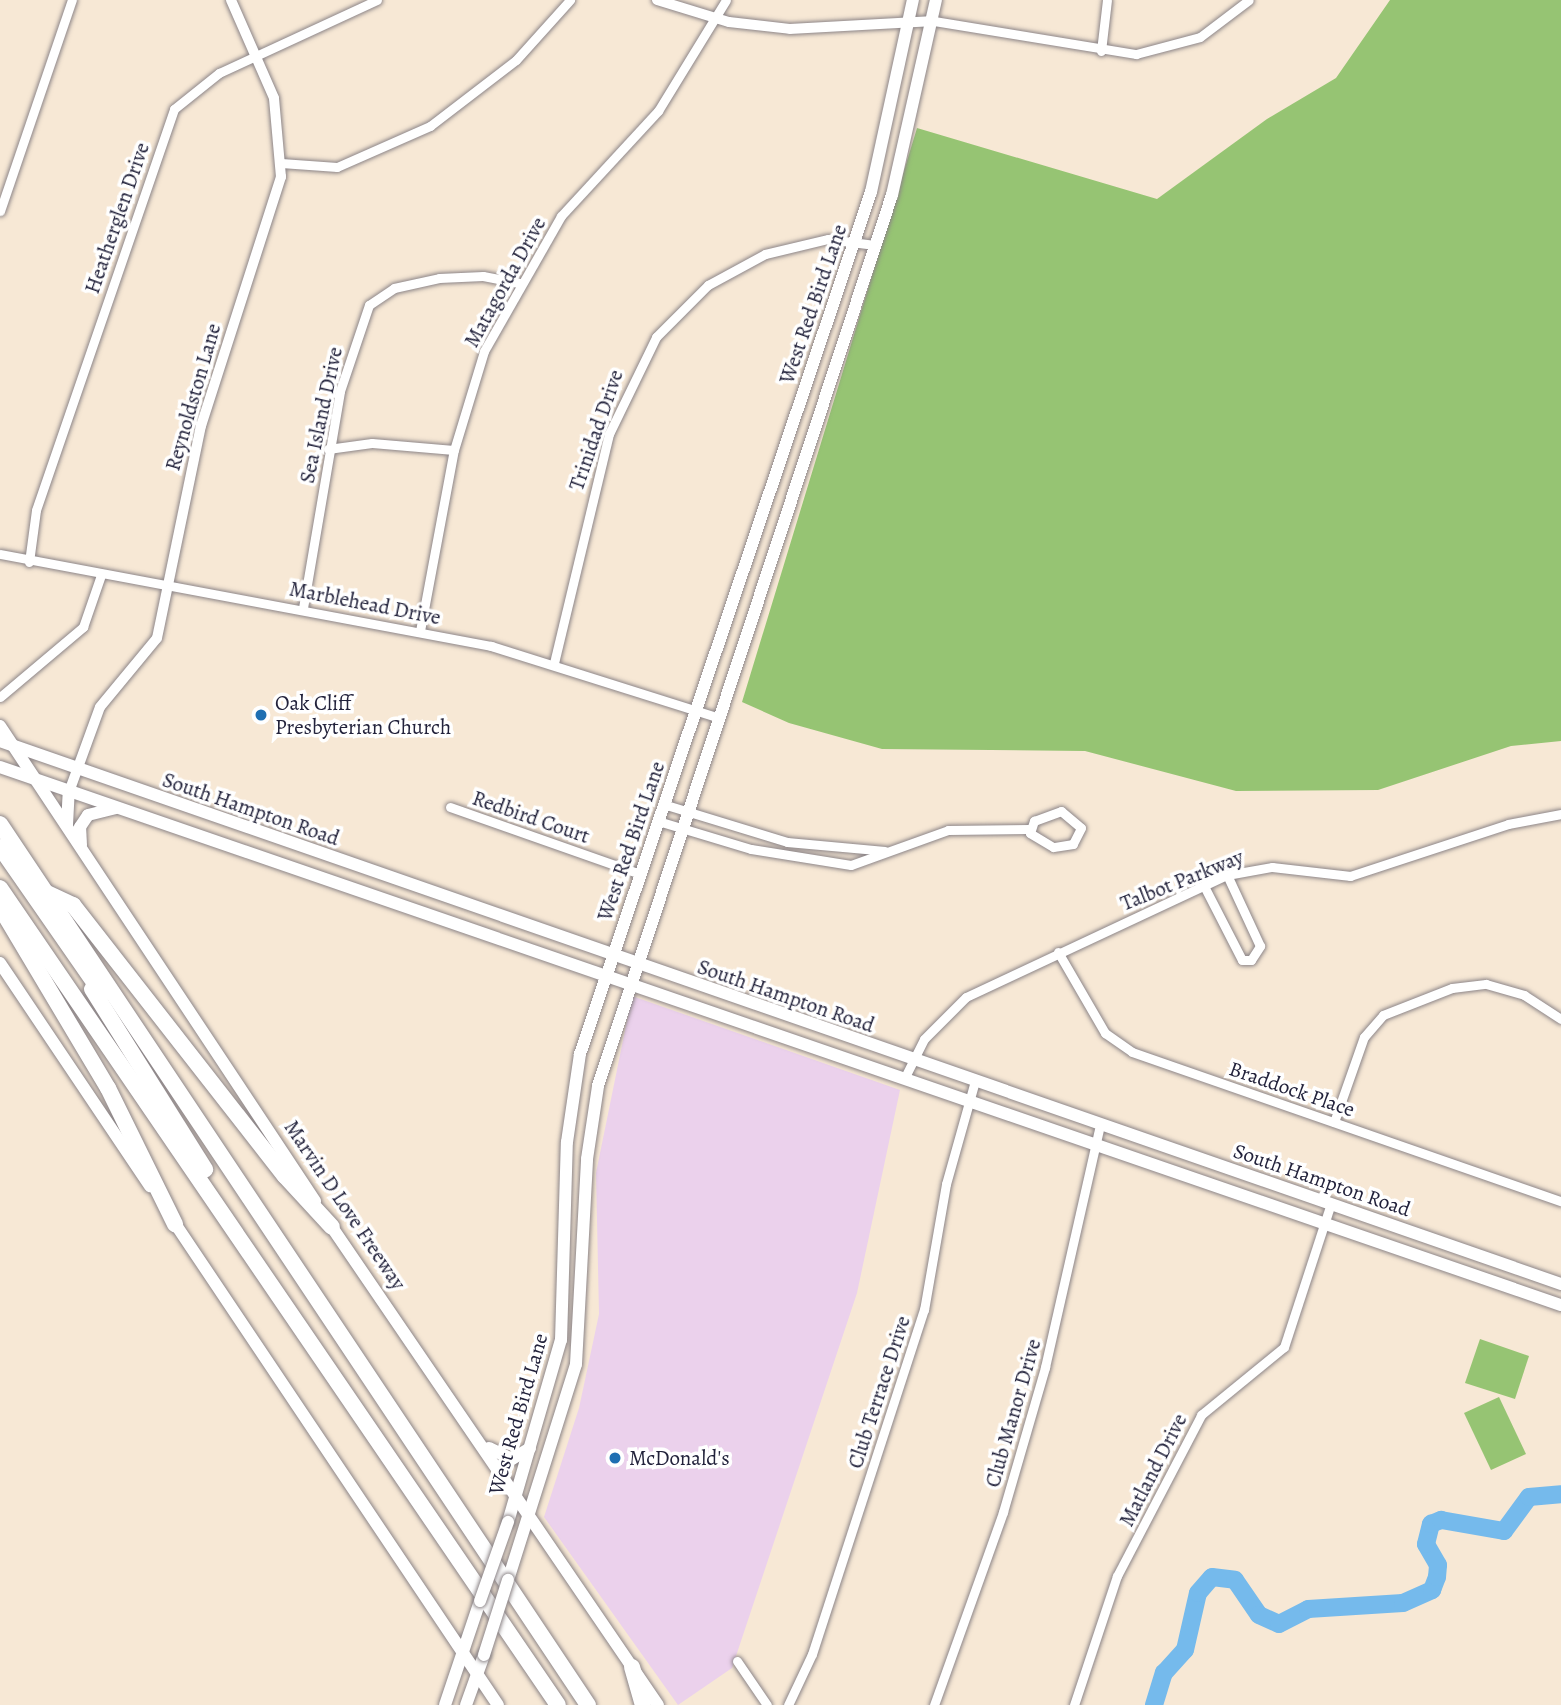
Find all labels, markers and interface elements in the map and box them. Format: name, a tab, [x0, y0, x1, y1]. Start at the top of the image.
street label: Heatherglen Drive	[79, 139, 155, 297]
street label: Matagorda Drive	[459, 212, 551, 352]
street label: West Red Bird Lane	[774, 221, 852, 387]
street label: Reynoldston Lane	[160, 320, 226, 474]
street label: Sea Island Drive	[294, 345, 348, 485]
street label: Trinidad Drive	[564, 366, 628, 494]
street label: Marblehead Drive	[287, 576, 443, 630]
place label: Oak Cliff Presbyterian Church	[275, 690, 451, 740]
marker: Oak Cliff Presbyterian Church	[253, 707, 269, 723]
street label: West Red Bird Lane	[592, 758, 670, 924]
street label: South Hampton Road	[159, 767, 343, 851]
street label: Redbird Court	[469, 785, 593, 849]
street label: Talbot Parkway	[1117, 844, 1247, 916]
street label: South Hampton Road	[694, 954, 878, 1038]
street label: Braddock Place	[1226, 1056, 1358, 1122]
street label: Marvin D Love Freeway	[279, 1115, 411, 1295]
street label: South Hampton Road	[1230, 1138, 1414, 1222]
street label: Club Terrace Drive	[842, 1312, 916, 1472]
street label: West Red Bird Lane	[483, 1330, 553, 1498]
street label: Club Manor Drive	[980, 1336, 1046, 1490]
street label: Matland Drive	[1114, 1409, 1192, 1531]
place label: McDonald's	[629, 1445, 730, 1471]
marker: McDonald's	[607, 1450, 623, 1466]

